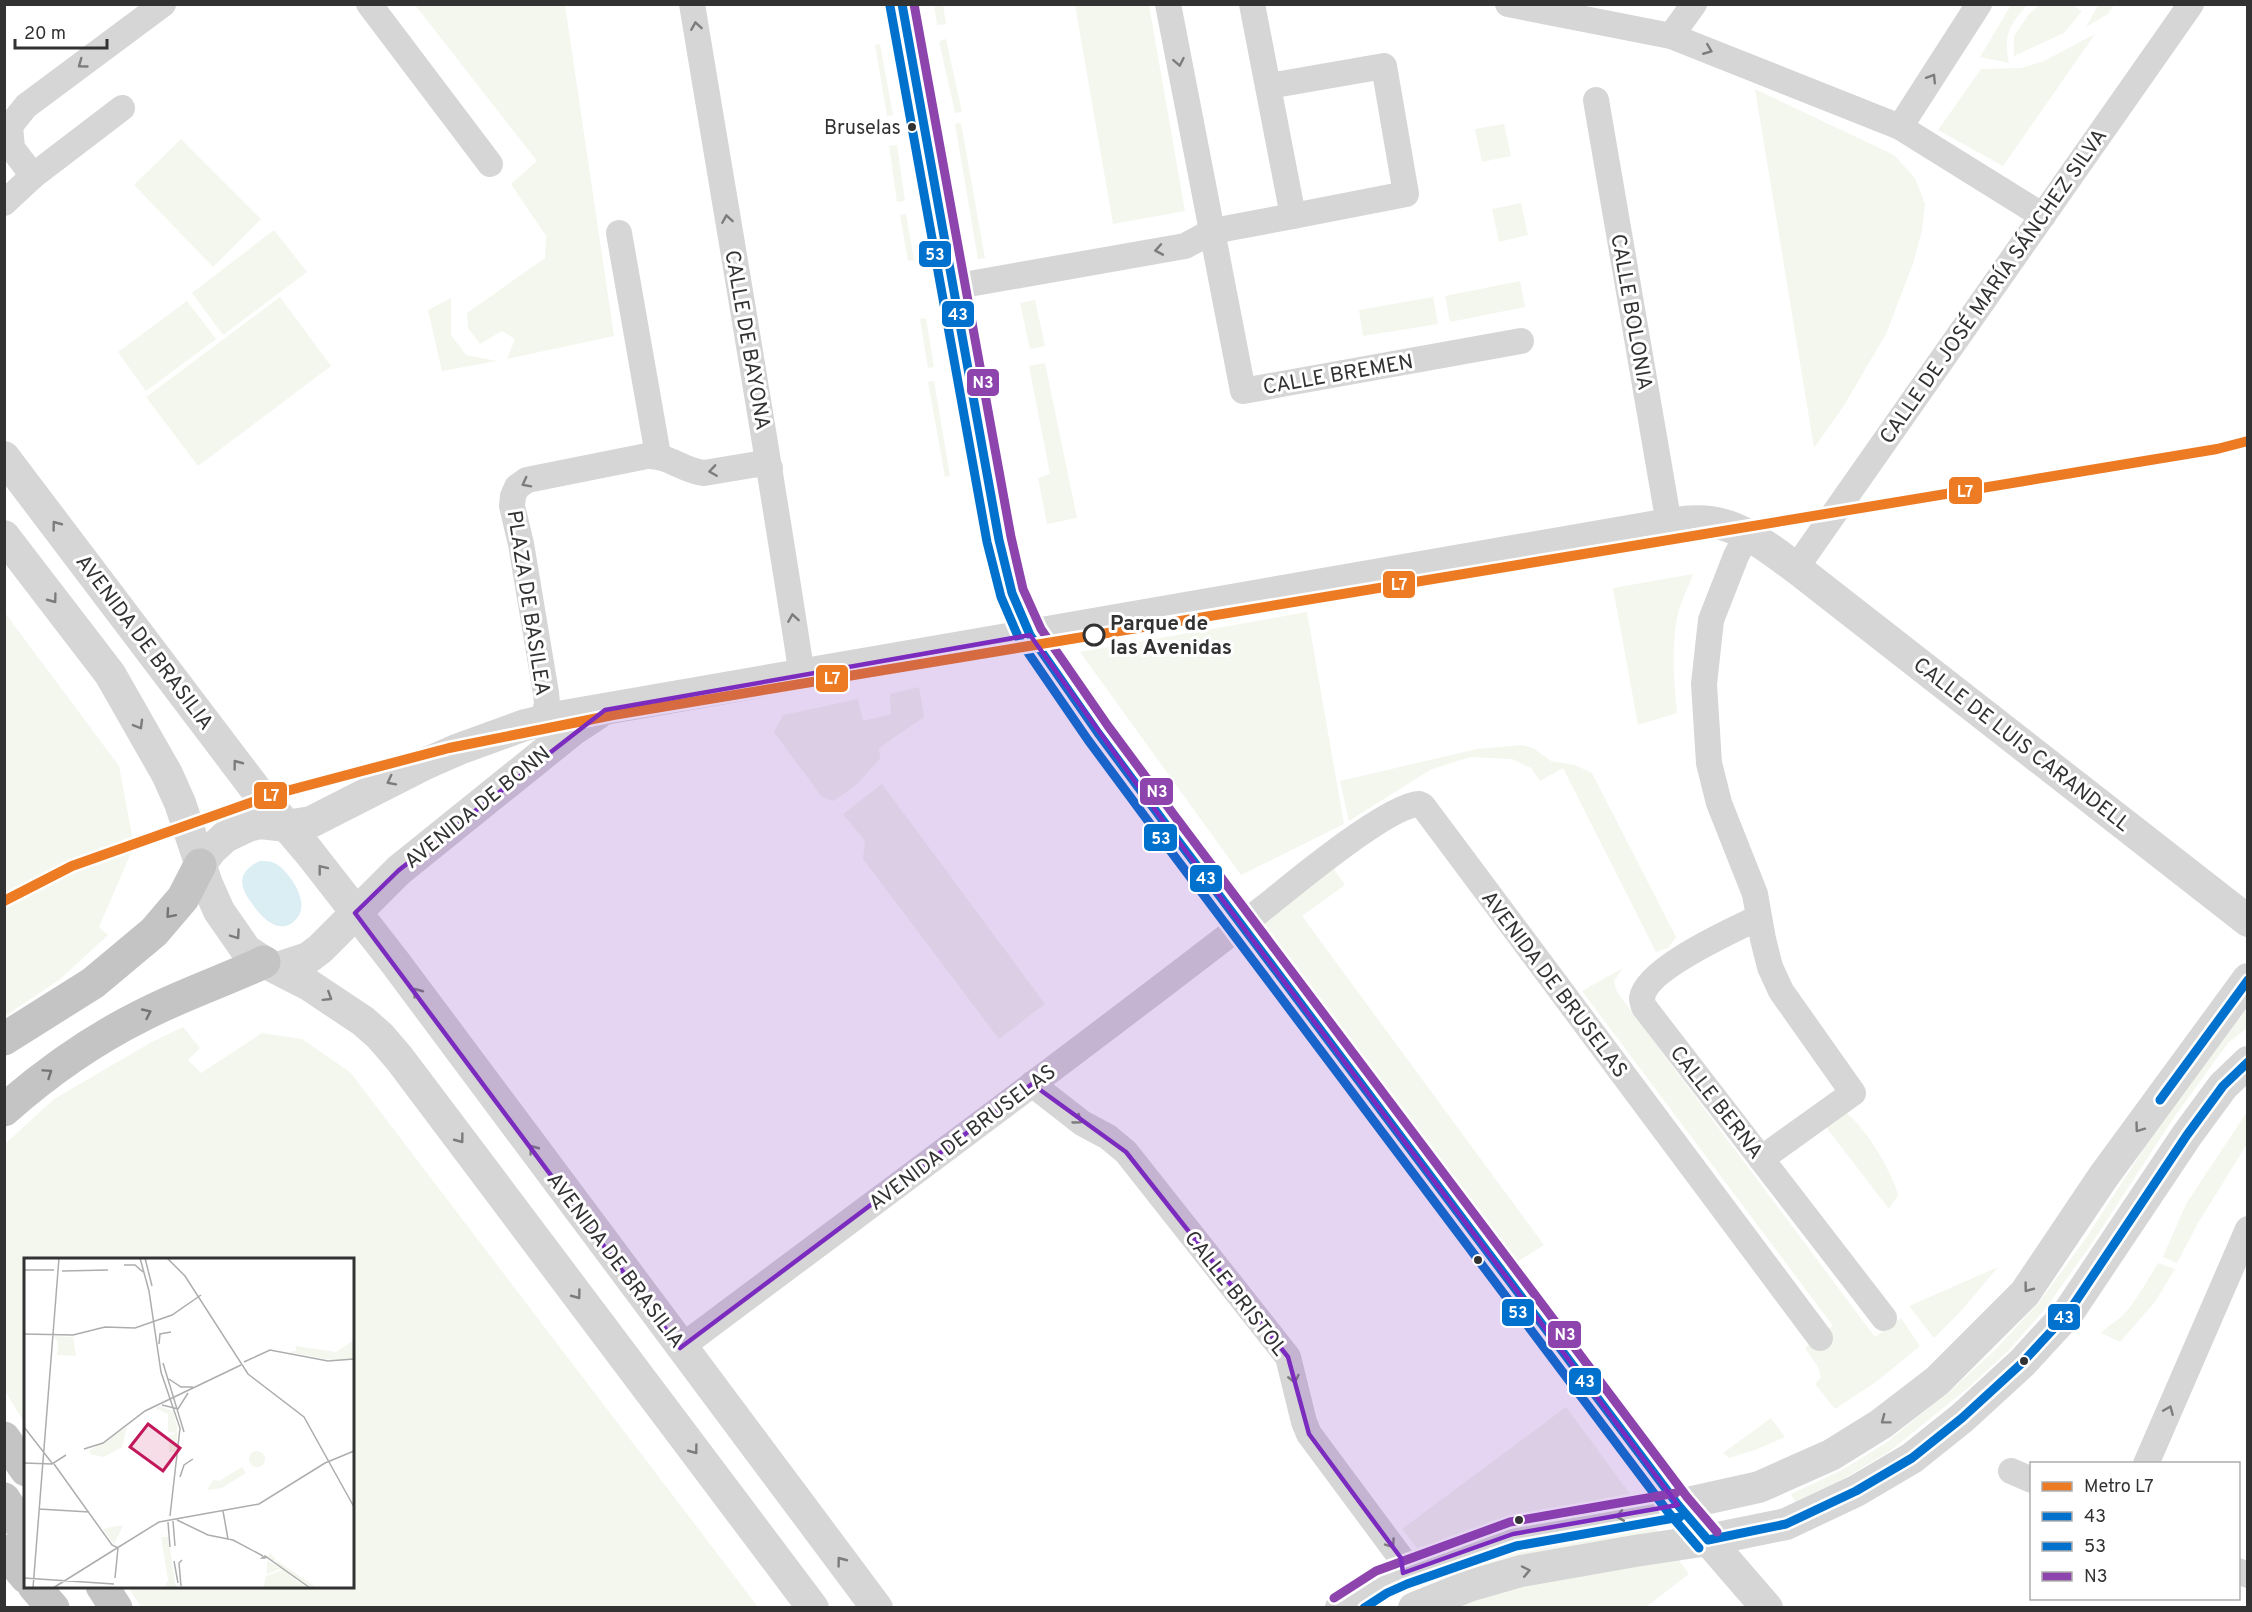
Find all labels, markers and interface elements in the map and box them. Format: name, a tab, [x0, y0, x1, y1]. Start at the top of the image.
scale bar	[15, 12, 106, 50]
one-way arrow	[690, 21, 702, 31]
text: 20 m	[24, 23, 66, 46]
one-way arrow	[1702, 43, 1713, 56]
one-way arrow	[78, 57, 89, 68]
one-way arrow	[1172, 57, 1185, 67]
one-way arrow	[1924, 74, 1936, 84]
place label: Bruselas	[824, 116, 901, 142]
marker: Bruselas	[906, 121, 918, 133]
street label: CALLE DE JOSÉ MARÍA SÁNCHEZ SILVA	[1874, 123, 2114, 450]
one-way arrow	[721, 214, 734, 224]
street label: CALLE BOLONIA	[1603, 232, 1658, 393]
line badge: 53	[918, 240, 952, 268]
one-way arrow	[1154, 243, 1164, 256]
text: 53	[925, 246, 945, 266]
street label: CALLE DE BAYONA	[717, 248, 776, 432]
line badge: 43	[941, 300, 975, 328]
text: 43	[948, 306, 968, 326]
street label: CALLE BREMEN	[1261, 349, 1416, 402]
line badge: N3	[966, 368, 1000, 397]
text: N3	[972, 374, 994, 394]
one-way arrow	[708, 465, 717, 477]
one-way arrow	[521, 476, 532, 488]
line badge: L7	[1948, 476, 1983, 505]
text: L7	[1957, 483, 1973, 503]
street label: PLAZA DE BASILEA	[500, 509, 556, 698]
one-way arrow	[52, 521, 63, 532]
street label: AVENIDA DE BRASILIA	[69, 550, 219, 736]
line badge: L7	[1382, 570, 1416, 599]
text: L7	[1391, 576, 1407, 596]
one-way arrow	[45, 592, 56, 603]
place label: Parque de las Avenidas	[1110, 611, 1232, 662]
one-way arrow	[787, 614, 799, 623]
marker: Parque de las Avenidas	[1083, 624, 1105, 646]
street label: CALLE DE LUIS CARANDELL	[1907, 652, 2135, 839]
line badge: L7	[815, 664, 849, 693]
text: L7	[824, 670, 840, 690]
one-way arrow	[131, 719, 143, 729]
street label: AVENIDA DE BONN	[399, 741, 557, 876]
one-way arrow	[233, 760, 244, 771]
one-way arrow	[387, 774, 398, 786]
line badge: N3	[1139, 777, 1174, 806]
line badge: L7	[253, 781, 288, 810]
text: N3	[1146, 783, 1168, 803]
text: L7	[263, 787, 279, 807]
line badge: 53	[1143, 823, 1178, 852]
text: 53	[1151, 830, 1171, 850]
one-way arrow	[319, 864, 330, 875]
line badge: 43	[1189, 864, 1223, 893]
text: 43	[1196, 870, 1216, 890]
street label: AVENIDA DE BRUSELAS	[1475, 886, 1633, 1084]
one-way arrow	[166, 907, 177, 918]
one-way arrow	[229, 929, 240, 940]
one-way arrow	[413, 988, 424, 999]
one-way arrow	[322, 990, 332, 1002]
one-way arrow	[141, 1008, 152, 1020]
street label: CALLE BERNA	[1663, 1041, 1769, 1165]
street label: AVENIDA DE BRUSELAS	[864, 1059, 1062, 1217]
one-way arrow	[42, 1069, 53, 1080]
one-way arrow	[1072, 1113, 1083, 1124]
one-way arrow	[2135, 1121, 2146, 1132]
one-way arrow	[452, 1132, 463, 1143]
one-way arrow	[529, 1144, 540, 1155]
street label: AVENIDA DE BRASILIA	[540, 1168, 690, 1354]
street label: CALLE BRISTOL	[1177, 1226, 1292, 1362]
unlabelled marker	[1472, 1254, 1484, 1266]
inset map	[24, 1258, 354, 1588]
one-way arrow	[2024, 1281, 2035, 1292]
one-way arrow	[570, 1288, 581, 1299]
line badge: 53	[1501, 1298, 1535, 1327]
line badge: 43	[2047, 1303, 2081, 1331]
text: 53	[1508, 1304, 1528, 1324]
text: 43	[2054, 1309, 2074, 1329]
line badge: N3	[1547, 1320, 1582, 1349]
text: N3	[1554, 1326, 1576, 1346]
unlabelled marker	[2018, 1355, 2030, 1367]
line badge: 43	[1568, 1367, 1602, 1396]
text: 43	[1575, 1373, 1595, 1393]
one-way arrow	[1286, 1374, 1299, 1384]
one-way arrow	[2162, 1405, 2174, 1416]
one-way arrow	[1881, 1413, 1892, 1424]
one-way arrow	[687, 1444, 698, 1455]
legend	[2030, 1462, 2240, 1600]
text: Metro L7	[2084, 1476, 2154, 1499]
text: 43	[2084, 1506, 2106, 1529]
one-way arrow	[1616, 1509, 1625, 1521]
unlabelled marker	[1513, 1514, 1525, 1526]
text: 53	[2084, 1536, 2106, 1559]
one-way arrow	[1384, 1538, 1395, 1549]
one-way arrow	[838, 1556, 849, 1567]
one-way arrow	[1520, 1565, 1530, 1578]
text: N3	[2084, 1566, 2108, 1589]

